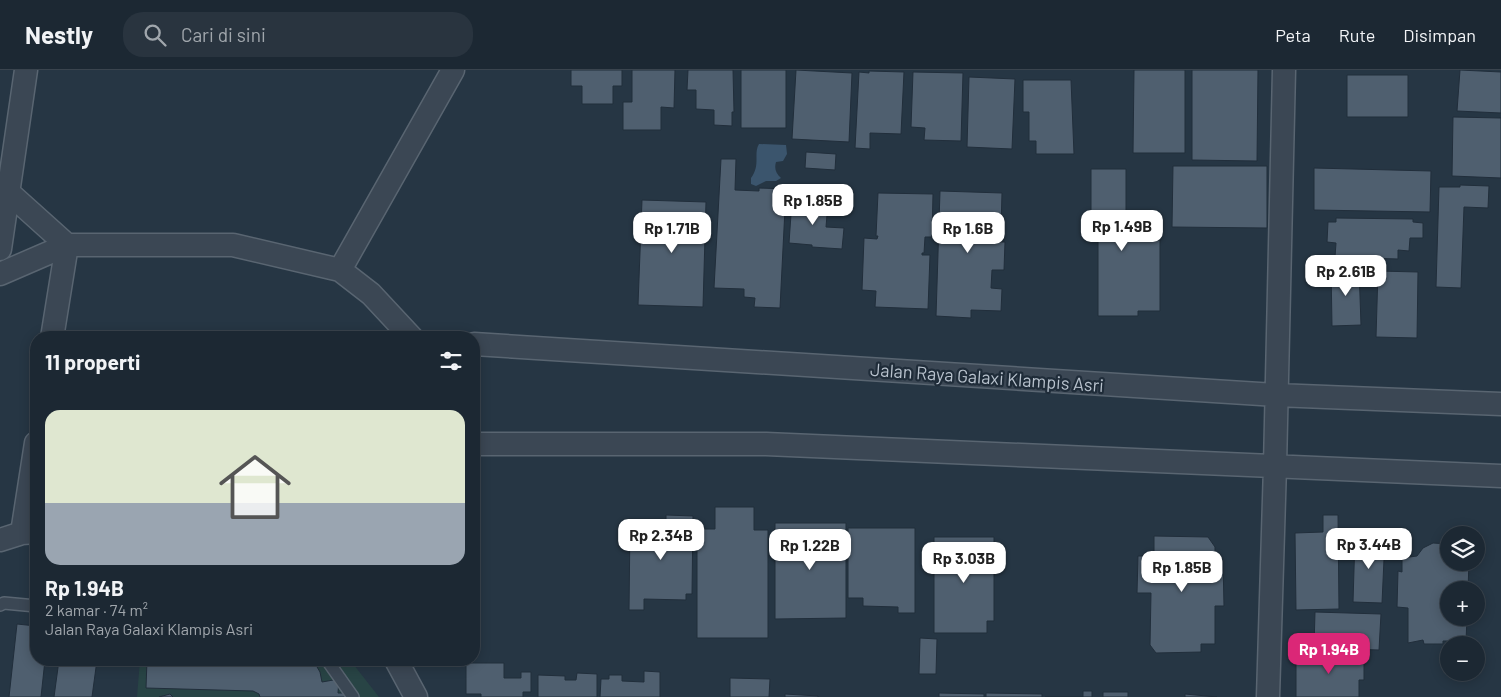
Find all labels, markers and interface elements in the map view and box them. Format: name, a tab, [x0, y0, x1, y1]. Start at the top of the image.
search box	[123, 12, 473, 57]
text: Nestly	[25, 20, 93, 49]
icon: search	[141, 21, 169, 49]
text: Cari di sini	[181, 23, 266, 46]
text: Peta	[1275, 24, 1311, 46]
text: Rute	[1339, 24, 1375, 46]
text: Disimpan	[1403, 24, 1476, 46]
pin: Rp 1.85B	[761, 184, 865, 226]
text: Rp 1.85B	[783, 190, 843, 209]
pin: Rp 1.49B	[1070, 210, 1174, 252]
pin: Rp 1.71B	[620, 212, 724, 254]
pin: Rp 1.6B	[922, 212, 1014, 254]
text: Rp 1.49B	[1092, 216, 1152, 235]
text: Rp 1.71B	[644, 218, 700, 237]
text: Rp 1.6B	[943, 218, 993, 237]
pin: Rp 2.61B	[1294, 254, 1398, 297]
text: Rp 2.61B	[1316, 261, 1376, 280]
icon: filters	[437, 347, 465, 375]
text: 11 properti	[45, 349, 140, 374]
street label: Jalan Raya Galaxi Klampis Asri	[869, 358, 1105, 396]
icon: home	[210, 442, 300, 532]
pin: Rp 2.34B	[609, 518, 713, 561]
text: Rp 2.34B	[629, 525, 693, 544]
map controls	[1440, 526, 1485, 681]
button: layers	[1440, 526, 1485, 571]
pin: Rp 1.22B	[758, 528, 862, 571]
pin: Rp 3.44B	[1317, 528, 1421, 570]
text: Rp 3.44B	[1337, 534, 1401, 553]
text: Rp 1.22B	[780, 535, 840, 554]
pin: Rp 3.03B	[912, 542, 1016, 584]
text: Rp 3.03B	[933, 548, 995, 567]
pin: Rp 1.85B	[1130, 550, 1234, 593]
text: Rp 1.85B	[1152, 557, 1212, 576]
text: Rp 1.94B	[45, 575, 124, 600]
button: +	[1440, 581, 1485, 626]
text: 2 kamar · 74 m²	[45, 600, 148, 619]
text: Jalan Raya Galaxi Klampis Asri	[45, 619, 253, 638]
pin: Rp 1.94B	[1277, 632, 1381, 675]
button: −	[1440, 636, 1485, 681]
text: Rp 1.94B	[1299, 639, 1359, 658]

